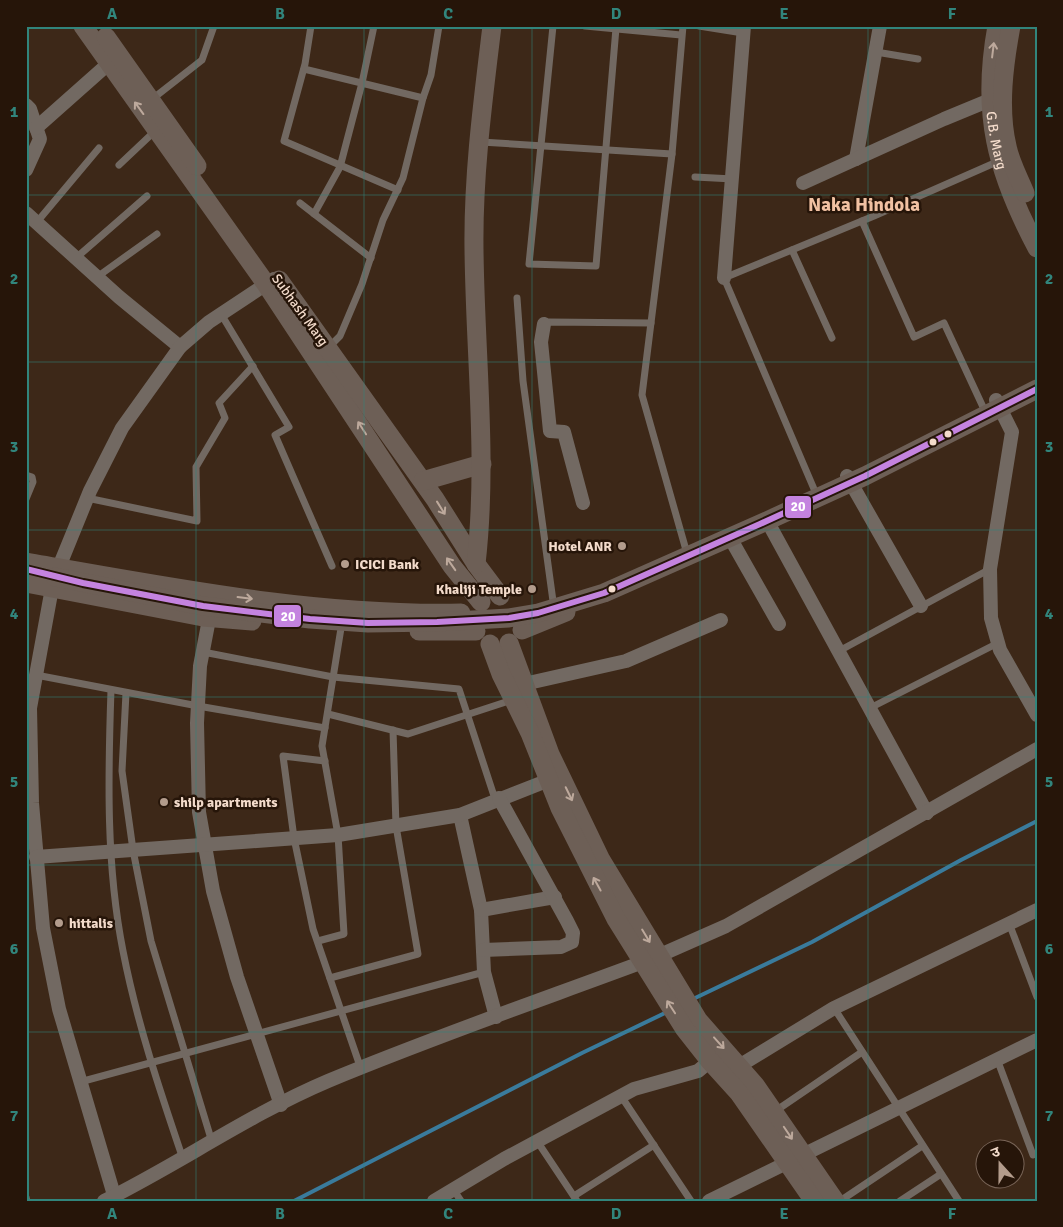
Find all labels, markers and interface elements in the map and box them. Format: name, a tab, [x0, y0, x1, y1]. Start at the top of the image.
text: A	[107, 4, 118, 24]
text: B	[275, 4, 285, 24]
text: C	[443, 4, 453, 24]
text: D	[611, 4, 622, 24]
text: E	[779, 4, 789, 24]
text: F	[948, 4, 957, 24]
one-way arrow	[988, 43, 998, 59]
text: 1	[10, 102, 19, 122]
one-way arrow	[134, 102, 145, 115]
text: 1	[1045, 102, 1054, 122]
street label: G.B. Marg	[983, 110, 1011, 171]
district label: Naka Hindola	[808, 193, 920, 217]
text: 2	[10, 269, 18, 289]
text: 2	[1045, 269, 1053, 289]
street label: Subhash Marg	[268, 271, 332, 349]
one-way arrow	[356, 422, 366, 436]
unlabelled marker	[943, 429, 953, 439]
text: 3	[10, 437, 18, 457]
unlabelled marker	[928, 437, 938, 447]
text: 3	[1045, 437, 1053, 457]
line badge: 20	[784, 495, 812, 519]
text: 20	[790, 498, 806, 515]
one-way arrow	[436, 501, 446, 515]
place label: Hotel ANR	[548, 538, 612, 555]
marker: Hotel ANR	[616, 540, 628, 552]
place label: ICICI Bank	[355, 556, 420, 573]
one-way arrow	[446, 557, 456, 571]
marker: ICICI Bank	[339, 558, 351, 570]
place label: Khaliji Temple	[436, 581, 522, 598]
marker: Khaliji Temple	[526, 583, 538, 595]
unlabelled marker	[607, 584, 617, 594]
one-way arrow	[237, 593, 253, 603]
text: 4	[10, 604, 19, 624]
line badge: 20	[273, 604, 302, 628]
text: 4	[1045, 604, 1054, 624]
text: 20	[280, 608, 296, 625]
text: 5	[10, 772, 18, 792]
text: 5	[1045, 772, 1053, 792]
one-way arrow	[565, 786, 574, 801]
place label: shilp apartments	[174, 794, 278, 811]
marker: shilp apartments	[158, 796, 170, 808]
one-way arrow	[592, 877, 601, 892]
place label: hittalis	[69, 915, 113, 932]
marker: hittalis	[53, 917, 65, 929]
one-way arrow	[642, 929, 652, 943]
text: 6	[10, 939, 19, 959]
text: 6	[1045, 939, 1054, 959]
one-way arrow	[665, 1000, 676, 1014]
one-way arrow	[713, 1036, 724, 1049]
text: 7	[10, 1106, 19, 1126]
text: 7	[1045, 1106, 1054, 1126]
one-way arrow	[783, 1126, 793, 1140]
north arrow	[976, 1140, 1026, 1190]
text: उ	[989, 1143, 1003, 1162]
text: A	[107, 1204, 118, 1224]
text: B	[275, 1204, 285, 1224]
text: C	[443, 1204, 453, 1224]
text: D	[611, 1204, 622, 1224]
text: E	[779, 1204, 789, 1224]
text: F	[948, 1204, 957, 1224]

